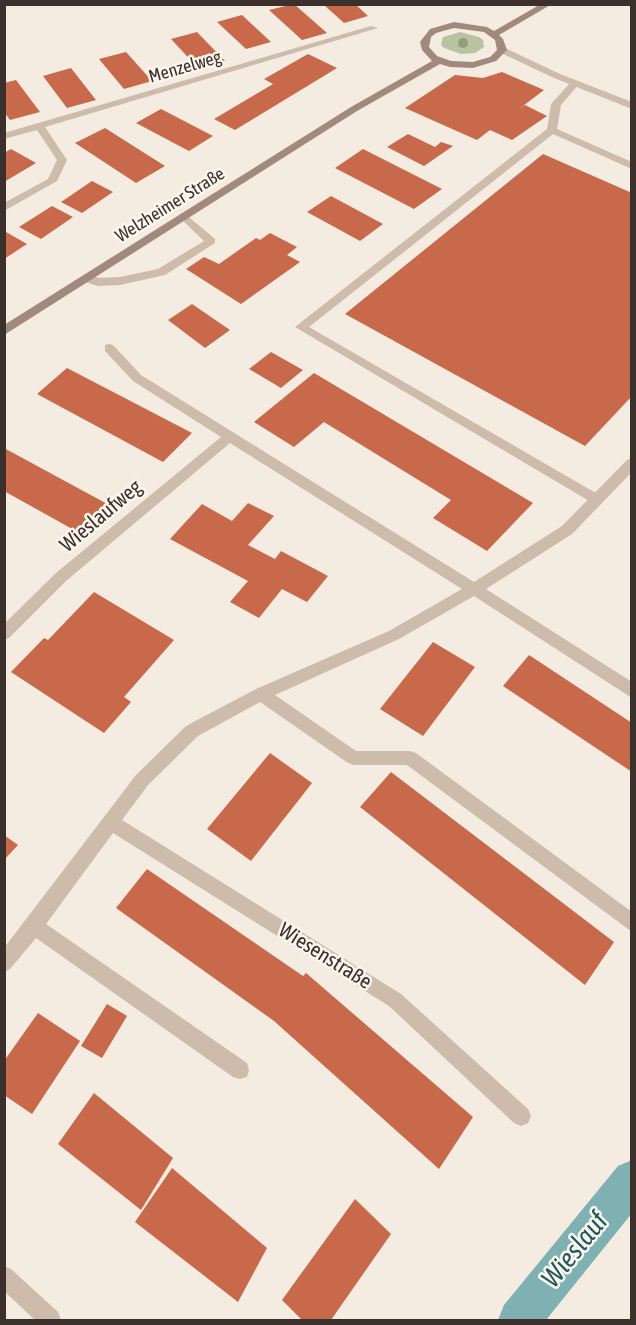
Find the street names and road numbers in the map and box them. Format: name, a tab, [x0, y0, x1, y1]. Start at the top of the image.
street label: Menzelweg	[146, 46, 224, 88]
street label: Welzheimer Straße	[111, 163, 229, 247]
street label: Wieslaufweg	[55, 474, 147, 558]
street label: Wiesenstraße	[274, 917, 376, 995]

